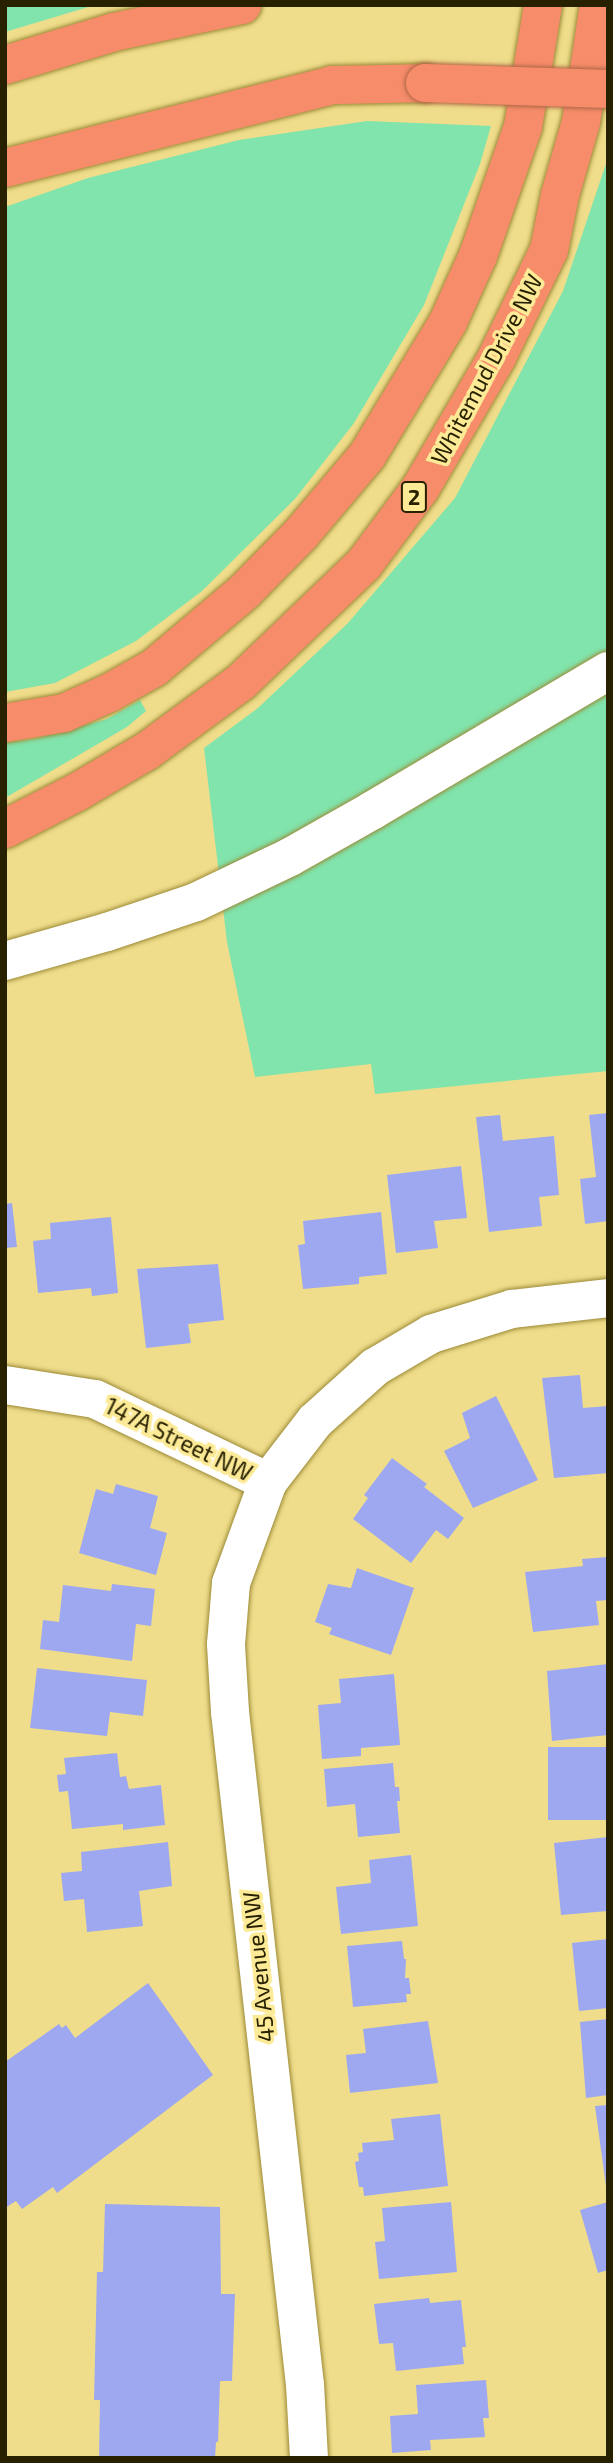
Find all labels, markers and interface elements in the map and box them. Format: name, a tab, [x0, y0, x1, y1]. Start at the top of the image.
street label: Whitemud Drive NW	[424, 269, 548, 469]
road number: 2	[400, 480, 428, 514]
street label: 147A Street NW	[101, 1391, 257, 1487]
street label: 45 Avenue NW	[236, 1890, 280, 2044]

